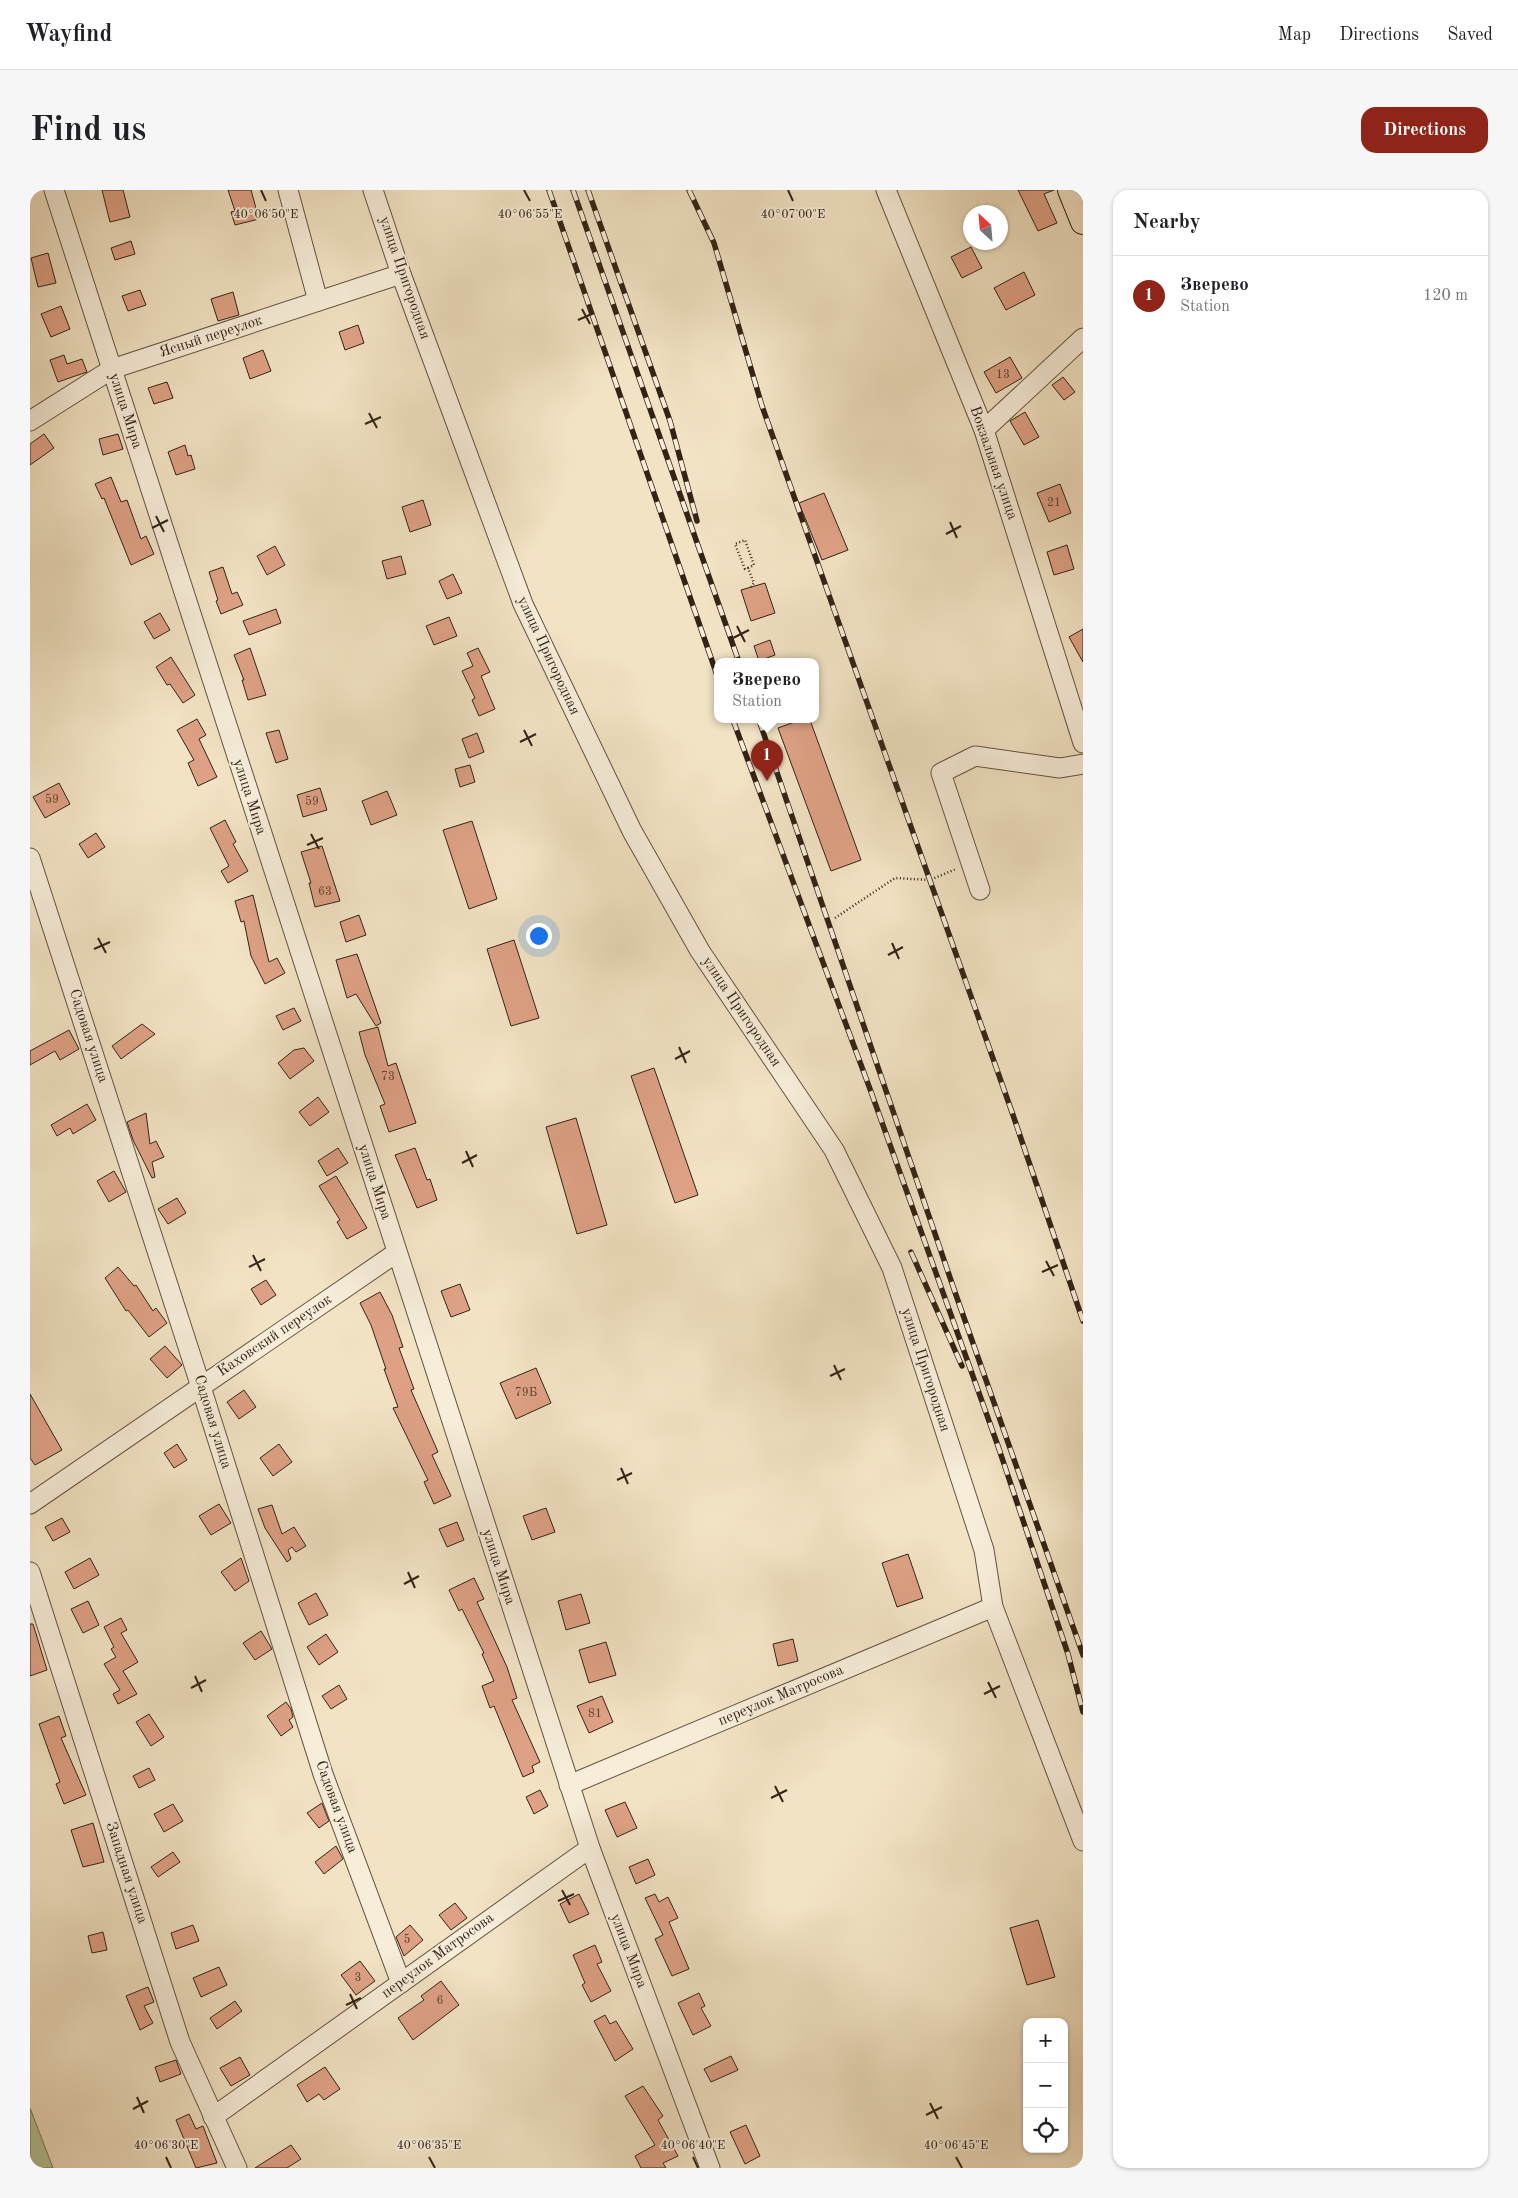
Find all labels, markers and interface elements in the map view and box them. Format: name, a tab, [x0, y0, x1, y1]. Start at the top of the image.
text: Wayfind	[25, 23, 112, 47]
text: Map	[1278, 26, 1311, 44]
text: Directions	[1339, 26, 1419, 44]
text: Saved	[1447, 26, 1493, 44]
button: Directions	[1361, 107, 1488, 153]
text: Find us	[30, 113, 146, 148]
north arrow	[963, 205, 1008, 250]
text: 40°06'50"E	[234, 208, 298, 221]
text: 40°06'55"E	[498, 208, 562, 221]
text: 40°07'00"E	[761, 209, 825, 221]
text: Nearby	[1133, 212, 1201, 233]
street label: улица Пригородная	[376, 215, 432, 342]
text: Зверево	[1180, 276, 1249, 295]
text: 1	[1144, 288, 1154, 304]
text: 120 m	[1423, 288, 1468, 304]
text: Station	[1180, 299, 1230, 315]
street label: Ясный переулок	[158, 313, 265, 361]
house number: 13	[996, 369, 1010, 381]
street label: улица Мира	[106, 371, 144, 451]
street label: Вокзальная улица	[967, 404, 1020, 522]
house number: 21	[1047, 497, 1061, 509]
street label: улица Пригородная	[514, 594, 582, 718]
popup	[714, 658, 819, 723]
text: Зверево	[732, 671, 801, 690]
text: Station	[732, 694, 782, 710]
pin: 1	[751, 740, 783, 781]
street label: улица Мира	[230, 757, 268, 837]
house number: 59	[45, 793, 59, 806]
house number: 59	[305, 795, 319, 808]
house number: 63	[318, 886, 332, 898]
your location	[526, 923, 552, 949]
street label: улица Пригородная	[699, 954, 783, 1070]
street label: Садовая улица	[66, 987, 110, 1085]
house number: 73	[381, 1071, 395, 1083]
street label: улица Мира	[355, 1142, 393, 1222]
street label: Каховский переулок	[215, 1292, 335, 1380]
street label: улица Пригородная	[898, 1306, 952, 1434]
street label: Садовая улица	[191, 1373, 234, 1471]
house number: 79Б	[515, 1387, 537, 1399]
street label: улица Мира	[479, 1527, 517, 1607]
street label: переулок Матросова	[716, 1663, 846, 1729]
house number: 81	[588, 1708, 602, 1720]
street label: Садовая улица	[312, 1759, 360, 1856]
street label: Западная улица	[103, 1820, 150, 1926]
street label: переулок Матросова	[379, 1910, 497, 2002]
street label: улица Мира	[607, 1912, 649, 1991]
house number: 5	[404, 1933, 411, 1946]
house number: 3	[355, 1972, 361, 1984]
house number: 6	[437, 1995, 444, 2007]
map controls	[1023, 2018, 1068, 2153]
button: +	[1023, 2018, 1068, 2063]
button: −	[1023, 2063, 1068, 2108]
button: locate	[1023, 2108, 1068, 2153]
text: 40°06'35"E	[397, 2139, 461, 2152]
text: 40°06'45"E	[924, 2139, 988, 2152]
text: 40°06'30"E	[134, 2140, 198, 2152]
text: 40°06'40"E	[661, 2140, 725, 2152]

